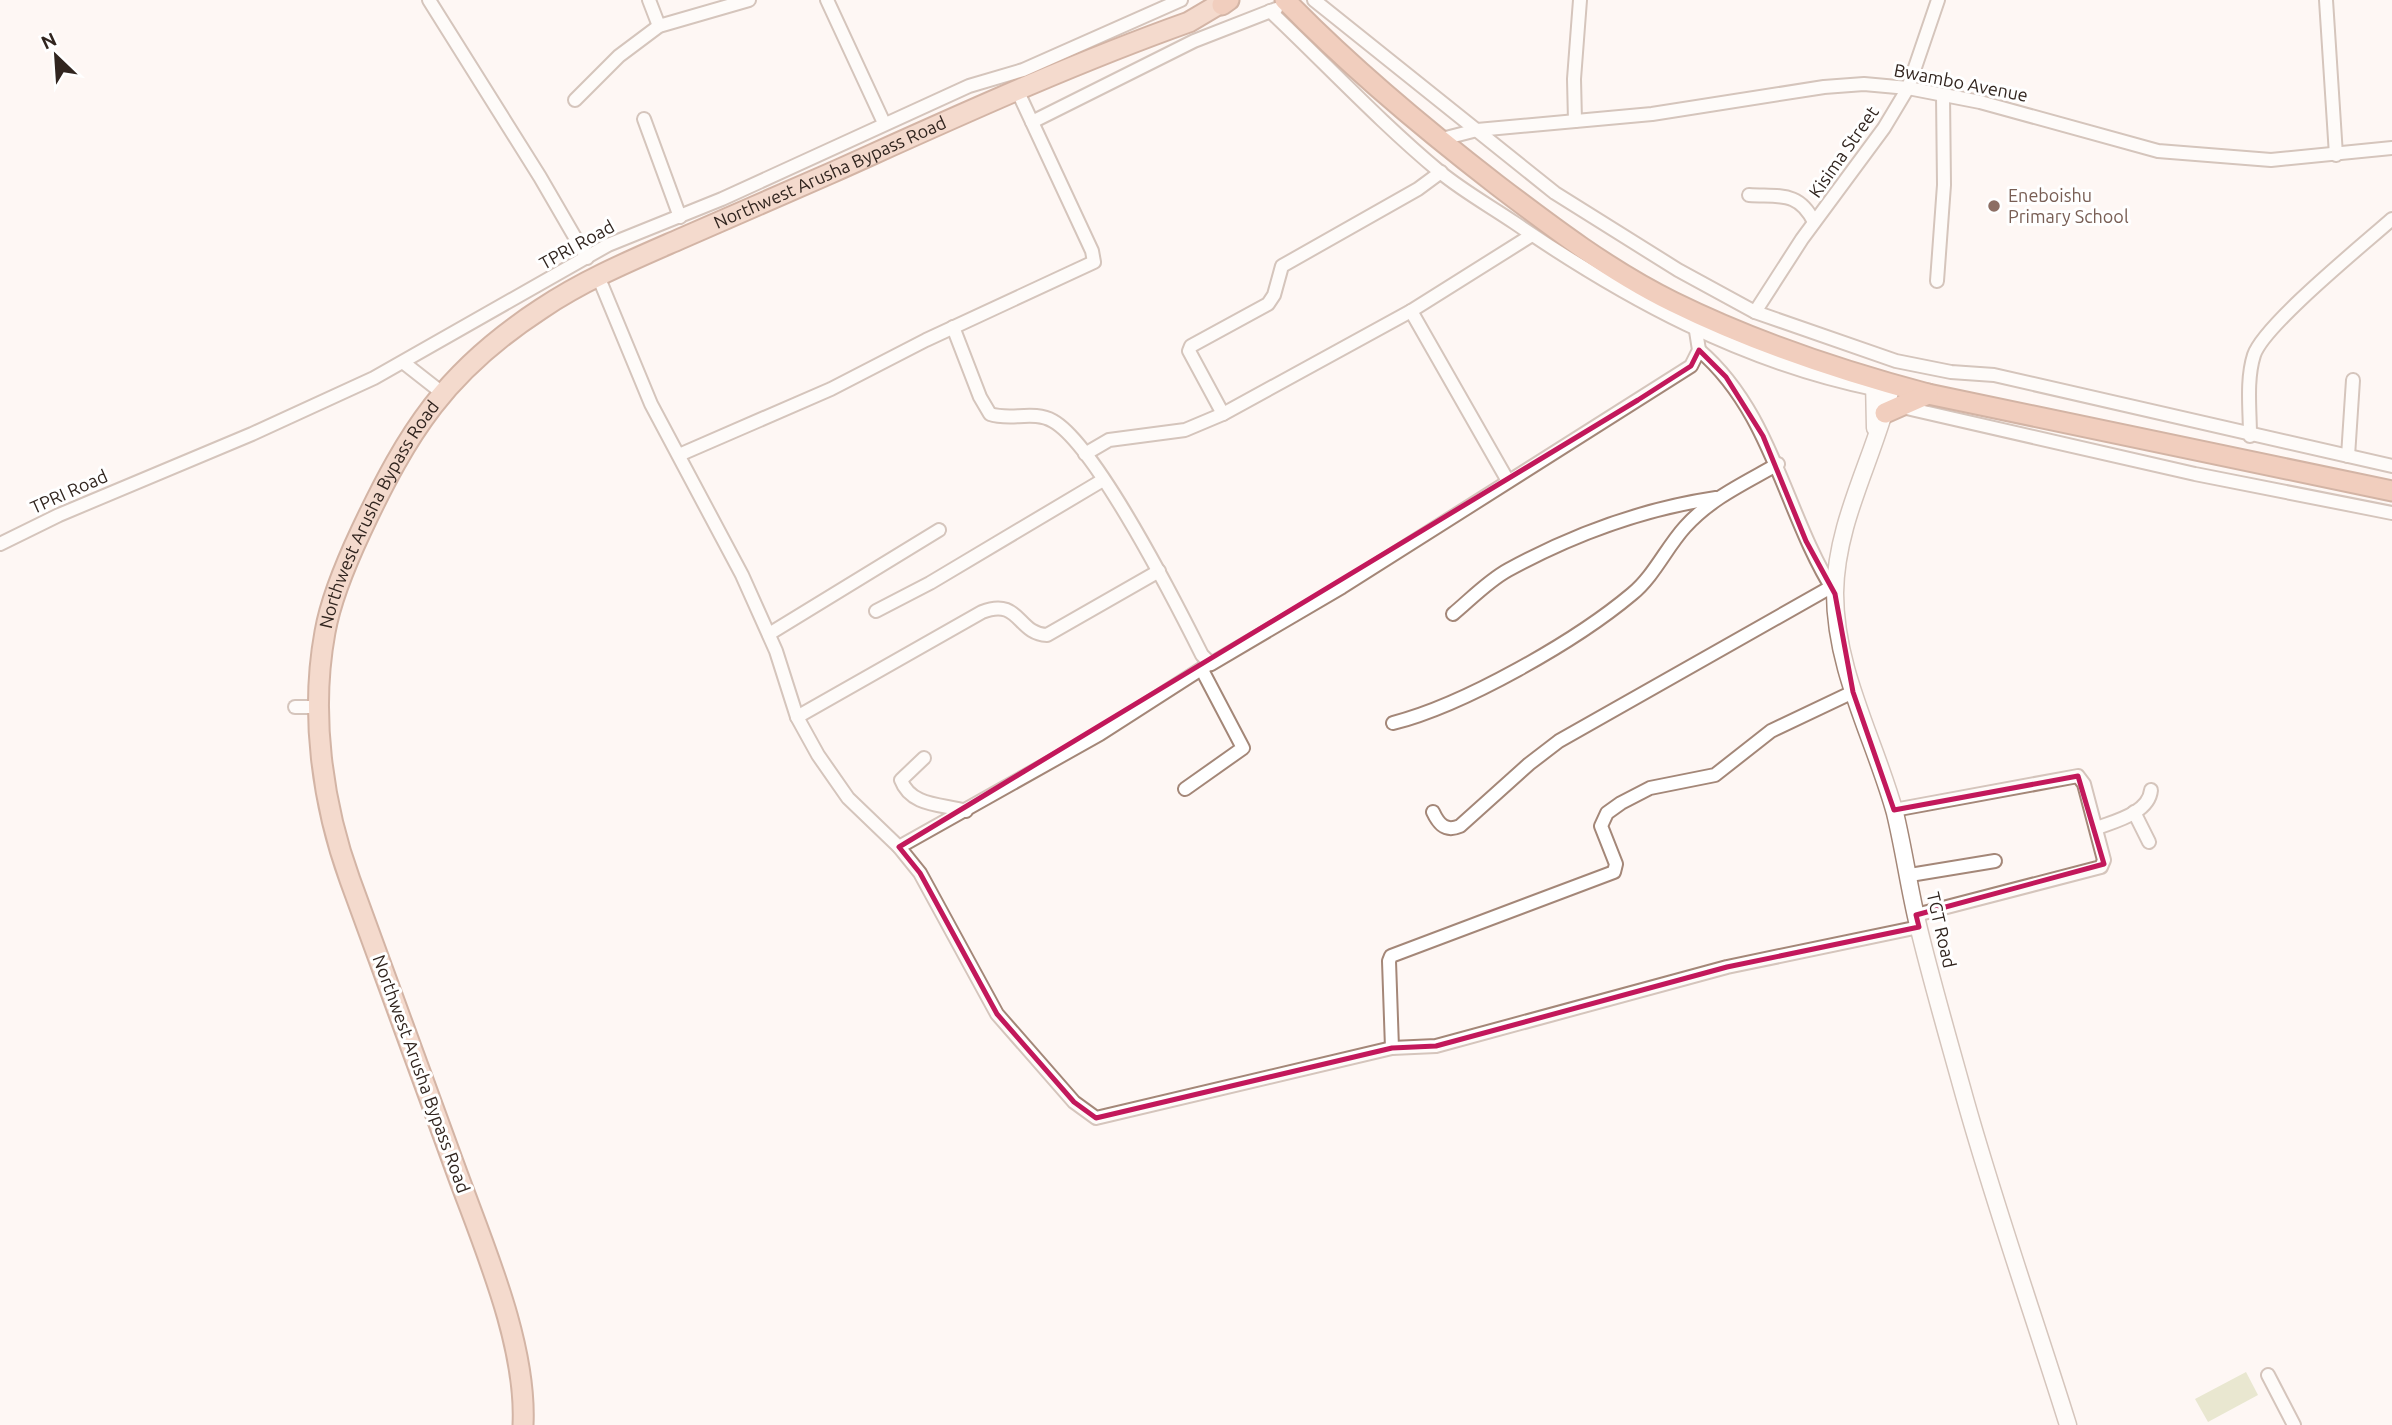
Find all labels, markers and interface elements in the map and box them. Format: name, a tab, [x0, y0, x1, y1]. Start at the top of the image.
north arrow	[21, 21, 91, 91]
text: N	[38, 28, 60, 54]
street label: Bwambo Avenue	[1893, 59, 2030, 105]
street label: Kisima Street	[1804, 102, 1882, 201]
street label: Northwest Arusha Bypass Road	[710, 112, 949, 232]
place label: Eneboishu Primary School	[2008, 185, 2129, 226]
marker: Eneboishu Primary School	[1986, 198, 2002, 214]
street label: TPRI Road	[536, 215, 617, 273]
street label: Northwest Arusha Bypass Road	[315, 396, 442, 630]
street label: TPRI Road	[27, 465, 110, 517]
street label: TGT Road	[1924, 890, 1960, 970]
street label: Northwest Arusha Bypass Road	[369, 952, 474, 1195]

